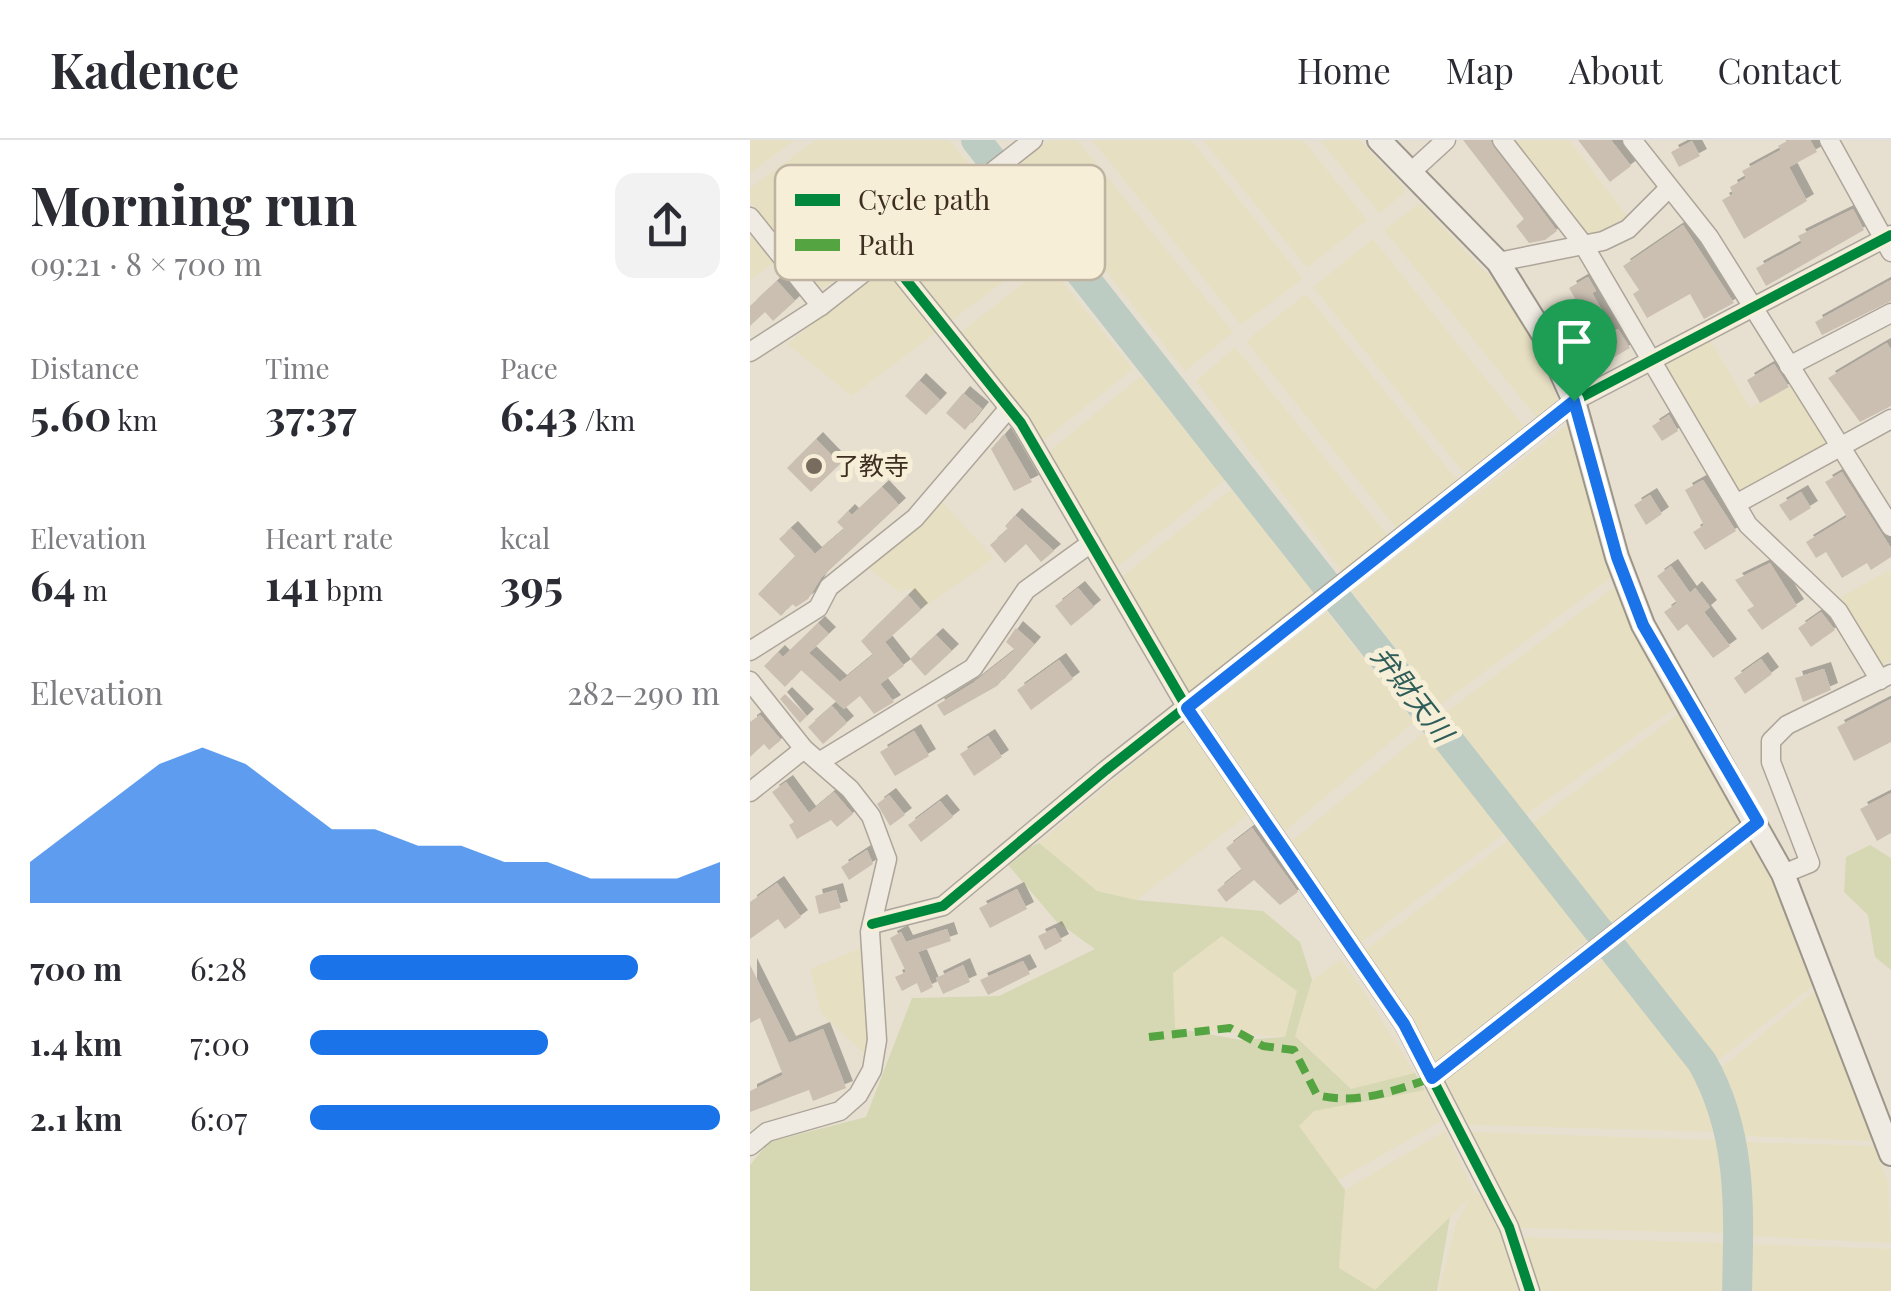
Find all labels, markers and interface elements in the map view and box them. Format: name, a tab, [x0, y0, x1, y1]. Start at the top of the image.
text: Kadence	[50, 37, 239, 101]
text: Home	[1297, 46, 1391, 93]
text: Map	[1446, 46, 1514, 93]
text: About	[1569, 46, 1663, 93]
text: Contact	[1718, 46, 1841, 93]
legend	[775, 165, 1105, 280]
text: Morning run	[30, 166, 357, 240]
button: share	[615, 173, 720, 278]
text: Cycle path	[858, 180, 991, 217]
text: Path	[858, 225, 915, 262]
text: 09:21 · 8 × 700 m	[30, 241, 262, 284]
pin	[1532, 299, 1617, 402]
icon: arrive	[1547, 314, 1602, 369]
text: Distance	[30, 349, 139, 386]
text: Time	[265, 349, 330, 386]
text: Pace	[500, 349, 558, 386]
text: 5.60	[30, 386, 111, 442]
text: 37:37	[265, 386, 356, 442]
text: 6:43	[500, 386, 578, 442]
text: km	[111, 401, 158, 438]
text: /km	[578, 401, 635, 438]
place label: 了教寺	[834, 448, 909, 481]
marker: 了教寺	[803, 455, 825, 477]
text: Elevation	[30, 519, 146, 556]
text: Heart rate	[265, 519, 393, 556]
text: kcal	[500, 519, 550, 556]
text: 64	[30, 556, 76, 612]
text: 141	[265, 556, 319, 612]
text: 395	[500, 556, 563, 612]
text: m	[76, 571, 108, 608]
text: bpm	[319, 571, 383, 608]
water label: 弁財天川	[1364, 638, 1464, 751]
text: Elevation	[30, 670, 163, 713]
text: 282–290 m	[567, 670, 720, 713]
text: 700 m	[30, 946, 122, 989]
text: 6:28	[190, 946, 247, 989]
text: 1.4 km	[30, 1021, 122, 1064]
text: 7:00	[190, 1021, 250, 1064]
text: 2.1 km	[30, 1096, 122, 1139]
text: 6:07	[190, 1096, 247, 1139]

